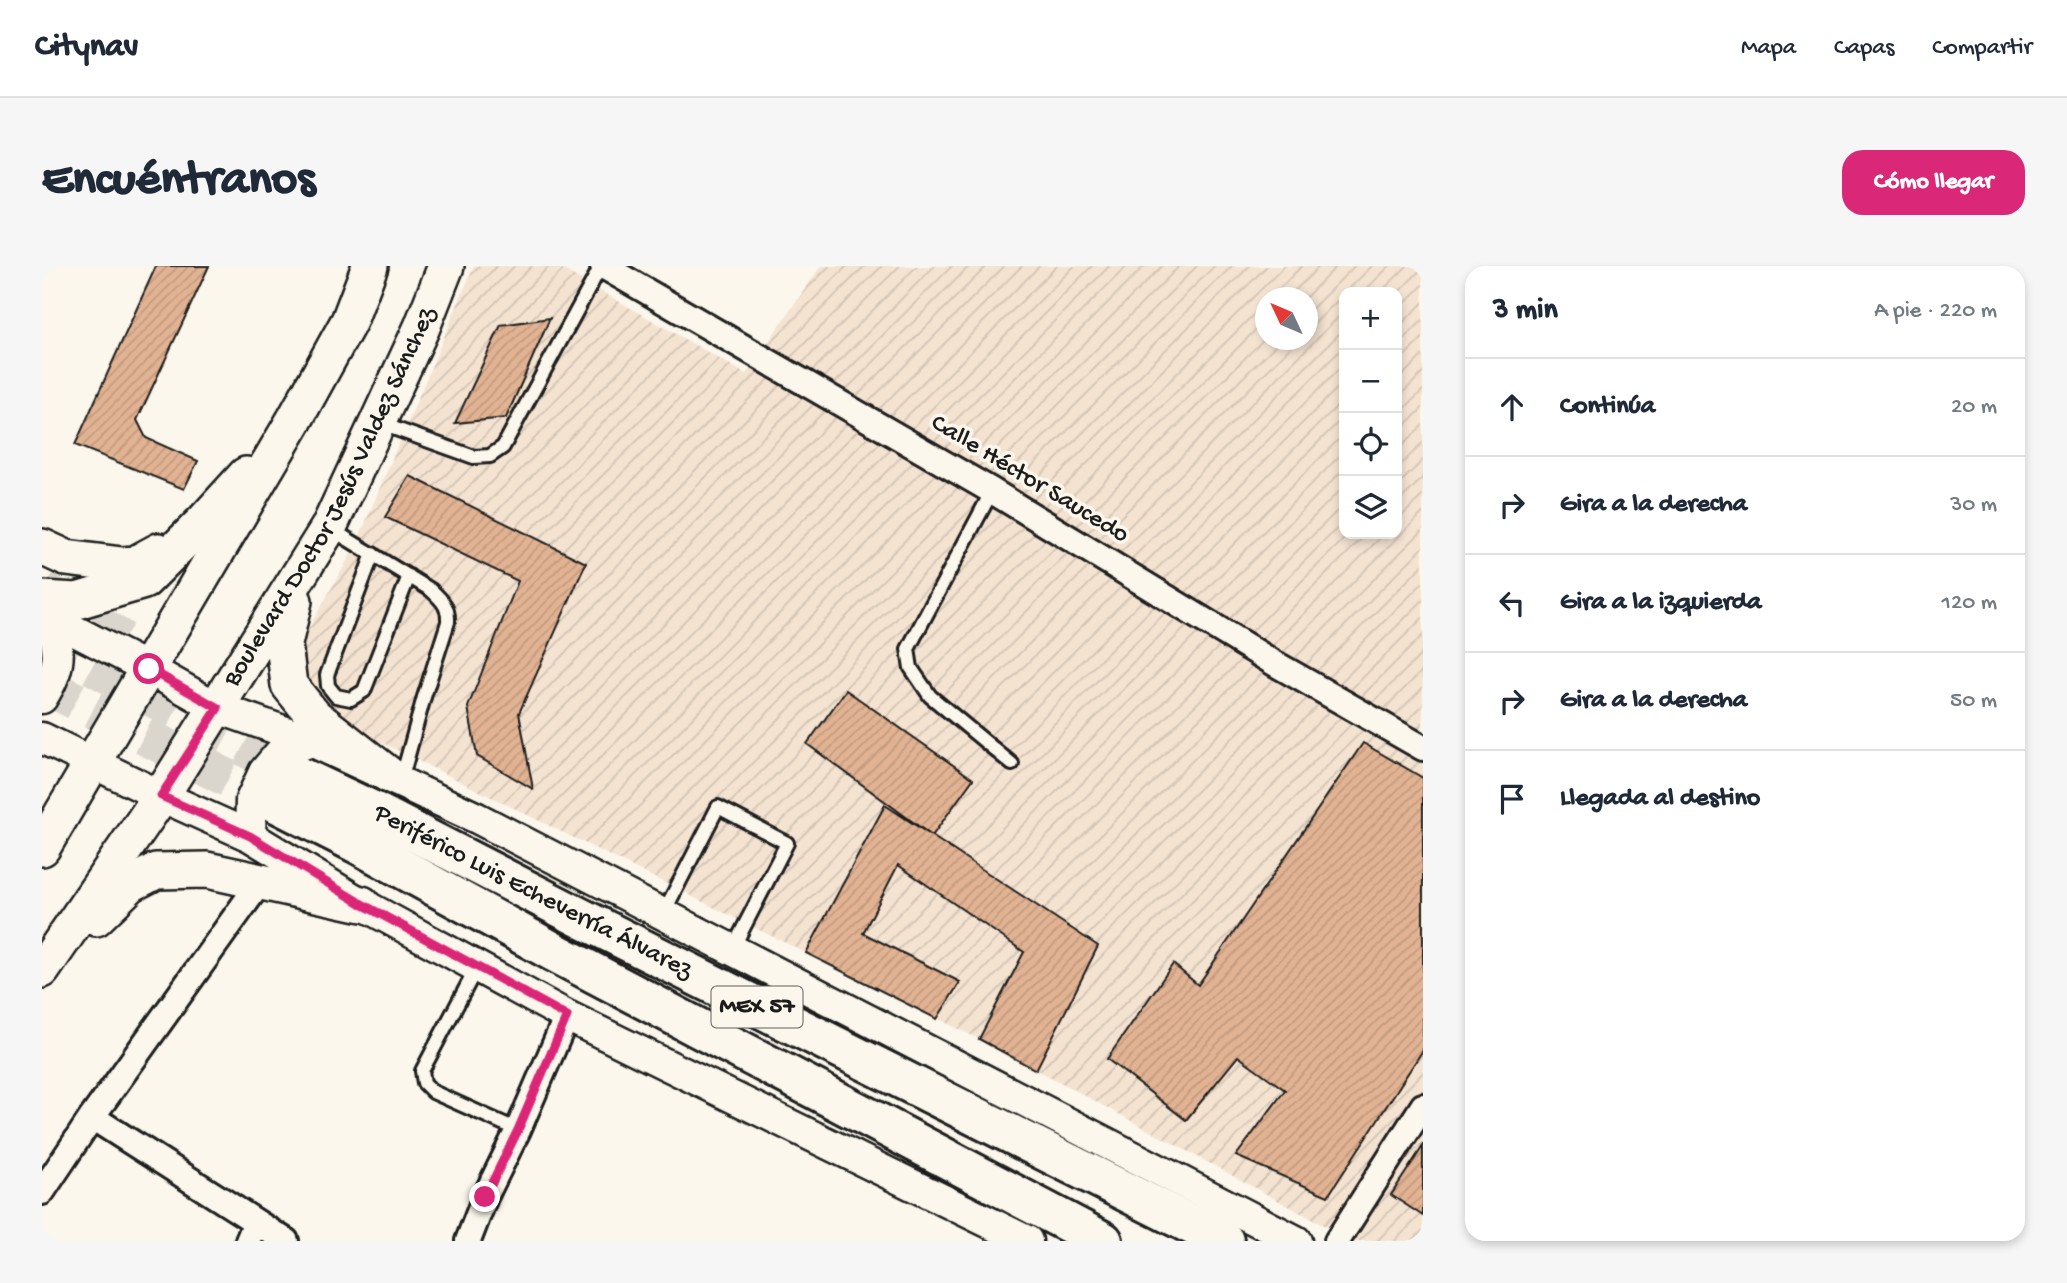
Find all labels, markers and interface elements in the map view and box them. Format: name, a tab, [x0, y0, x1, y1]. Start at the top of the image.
text: Citynav	[35, 29, 138, 67]
text: Mapa	[1741, 34, 1796, 63]
text: Capas	[1834, 34, 1894, 63]
text: Compartir	[1932, 34, 2032, 63]
button: Cómo llegar	[1842, 150, 2025, 215]
text: Encuéntranos	[42, 153, 315, 211]
north arrow	[1255, 287, 1318, 350]
map controls	[1339, 287, 1402, 539]
button: +	[1339, 287, 1402, 350]
text: 3 min	[1493, 294, 1558, 329]
text: A pie · 220 m	[1874, 298, 1997, 325]
street label: Boulevard Doctor Jesús Valdez Sánchez	[217, 302, 444, 694]
button: −	[1339, 350, 1402, 413]
icon: ahead	[1493, 388, 1531, 426]
text: Continúa	[1560, 392, 1655, 423]
text: 20 m	[1951, 394, 1997, 421]
street label: Calle Héctor Saucedo	[924, 409, 1134, 551]
button: locate	[1339, 413, 1402, 476]
button: layers	[1339, 476, 1402, 539]
icon: right	[1493, 486, 1531, 524]
text: Gira a la derecha	[1560, 490, 1747, 521]
text: 30 m	[1950, 492, 1997, 519]
icon: left	[1493, 584, 1531, 622]
text: Gira a la izquierda	[1560, 588, 1762, 619]
text: 120 m	[1942, 590, 1997, 617]
route start	[133, 653, 164, 684]
icon: right	[1493, 682, 1531, 720]
text: Gira a la derecha	[1560, 686, 1747, 717]
text: 50 m	[1950, 688, 1997, 715]
icon: arrive	[1493, 780, 1531, 818]
text: Llegada al destino	[1560, 784, 1760, 815]
street label: Periférico Luis Echeverría Álvarez	[367, 798, 699, 987]
road number: MEX 57	[712, 986, 802, 1028]
route end	[469, 1181, 500, 1212]

